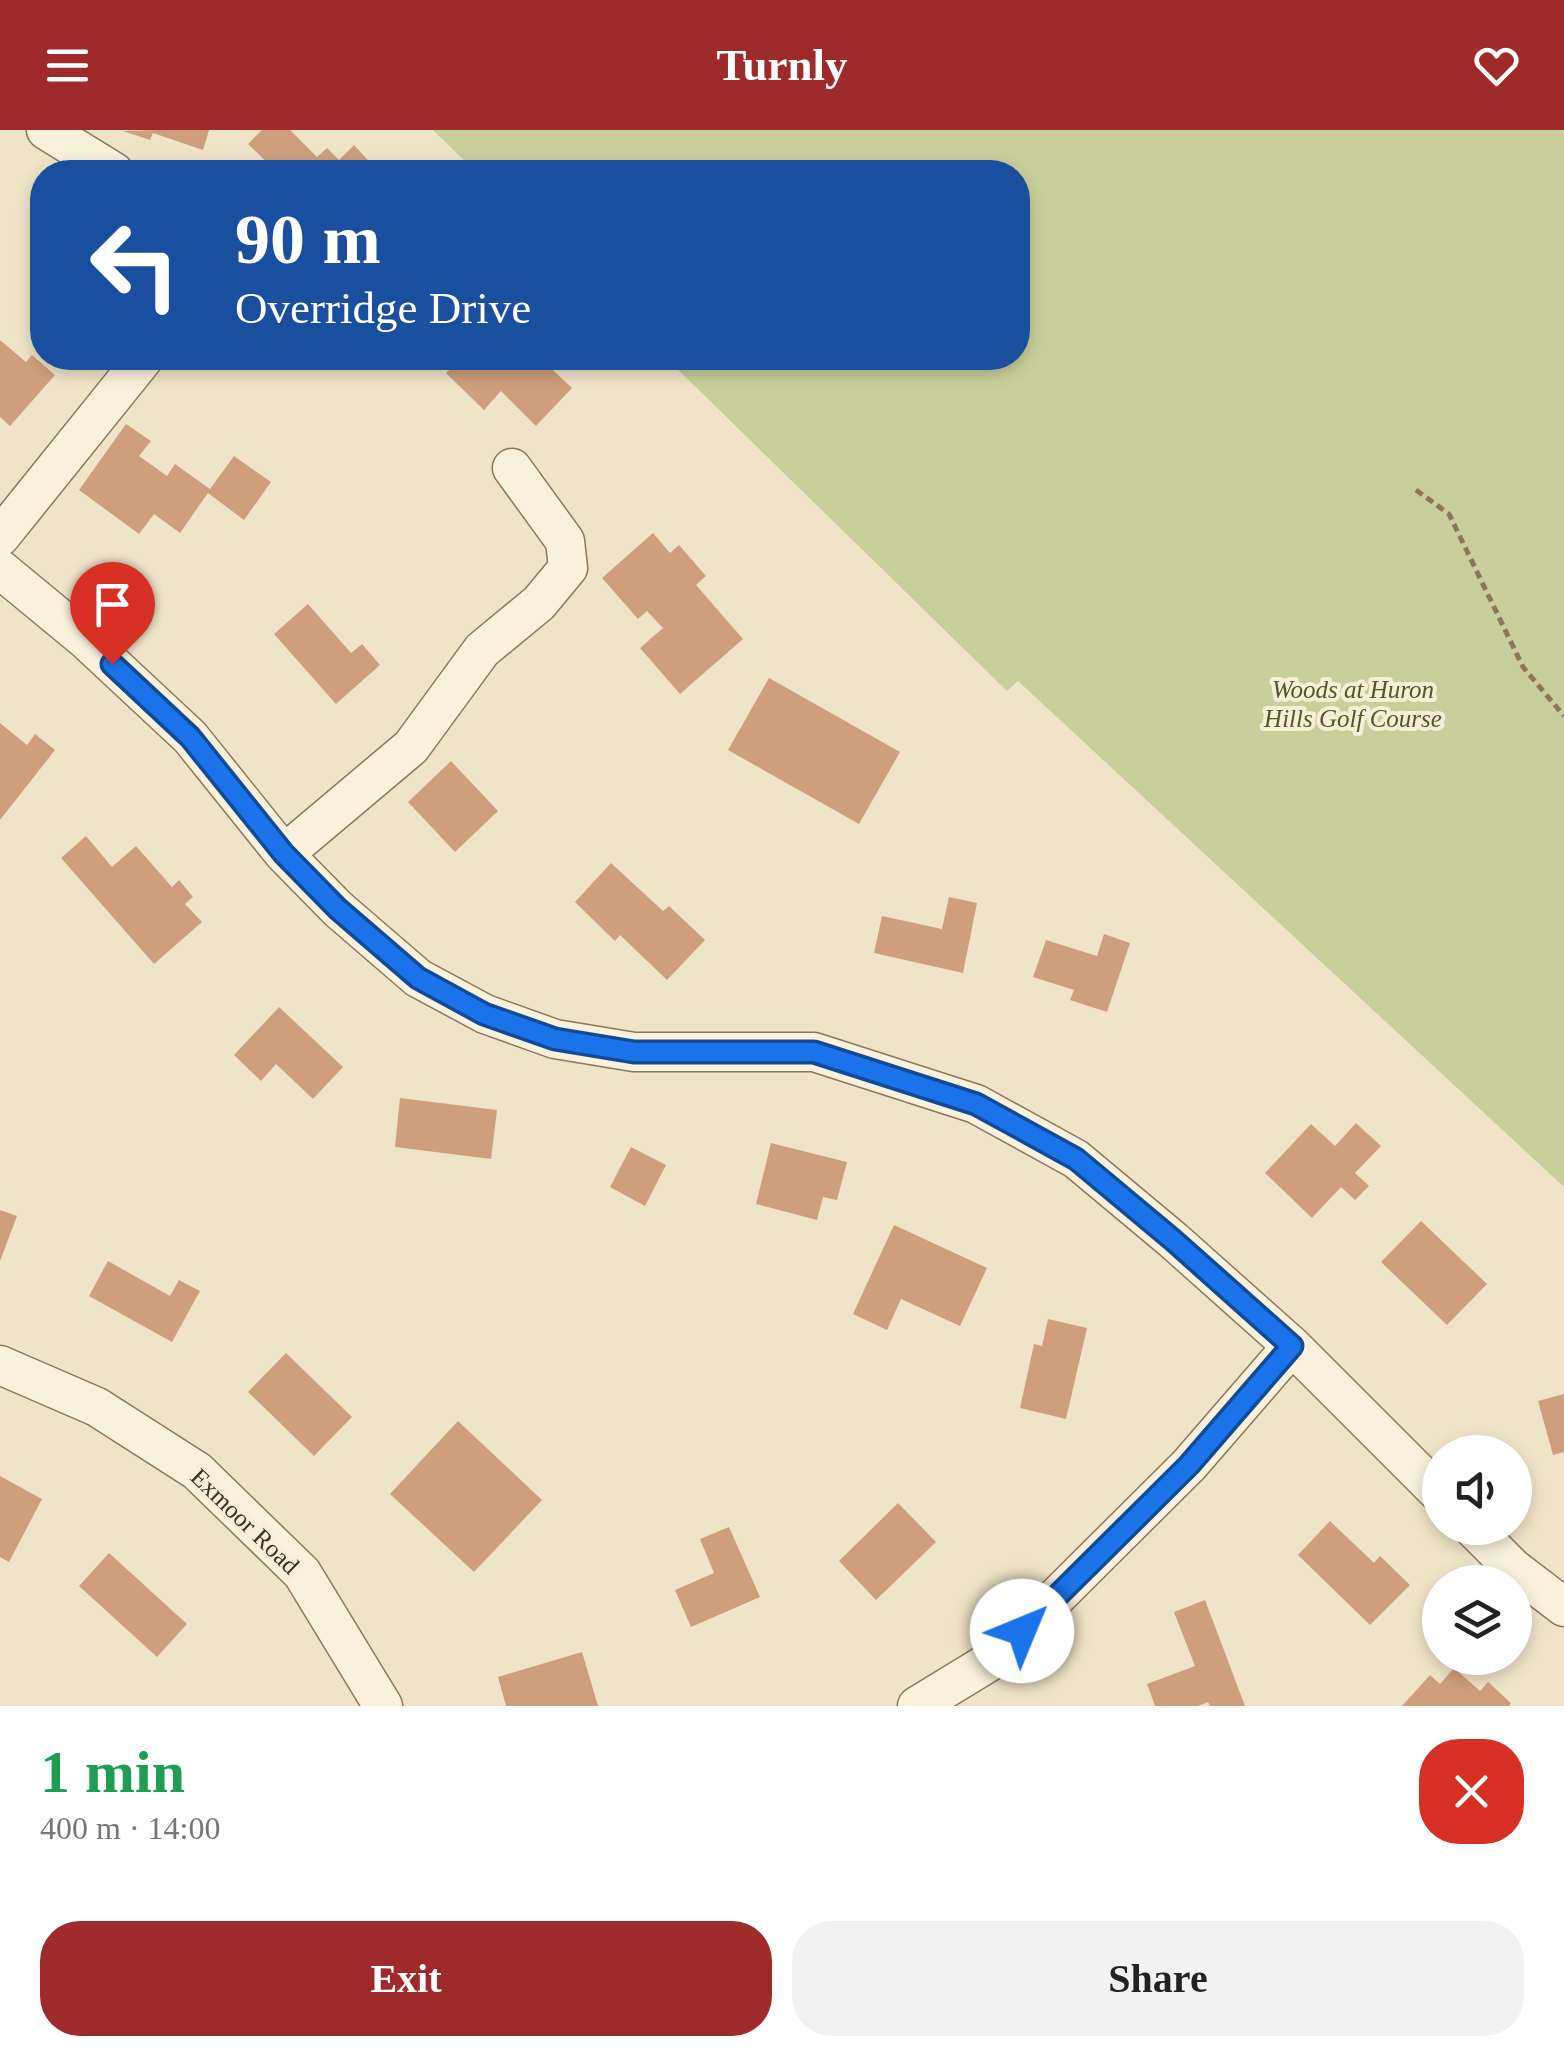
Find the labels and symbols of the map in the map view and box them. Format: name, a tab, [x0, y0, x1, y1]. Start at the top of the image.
pin	[70, 562, 155, 665]
park label: Woods at Huron Hills Golf Course	[1263, 676, 1442, 732]
street label: Exmoor Road	[185, 1463, 305, 1580]
position arrow	[970, 1579, 1074, 1683]

